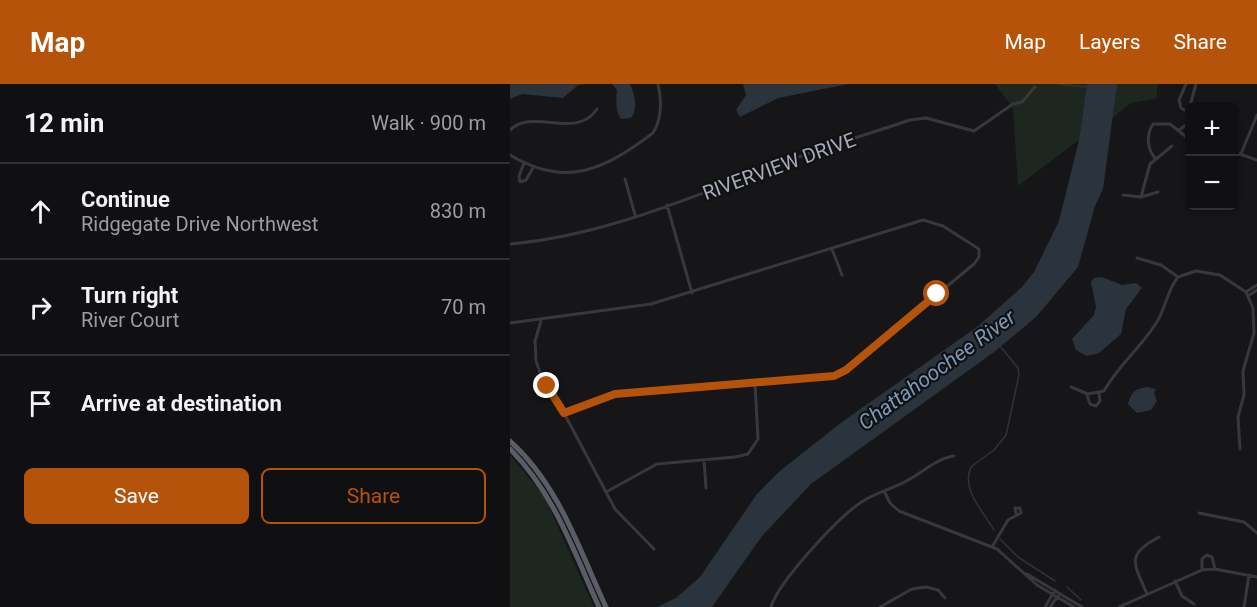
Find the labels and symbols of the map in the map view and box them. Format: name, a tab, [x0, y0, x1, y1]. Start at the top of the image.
street label: RIVERVIEW DRIVE	[699, 127, 859, 205]
route start	[923, 280, 949, 306]
water label: Chattahoochee River	[854, 304, 1021, 435]
route end	[533, 372, 559, 398]

